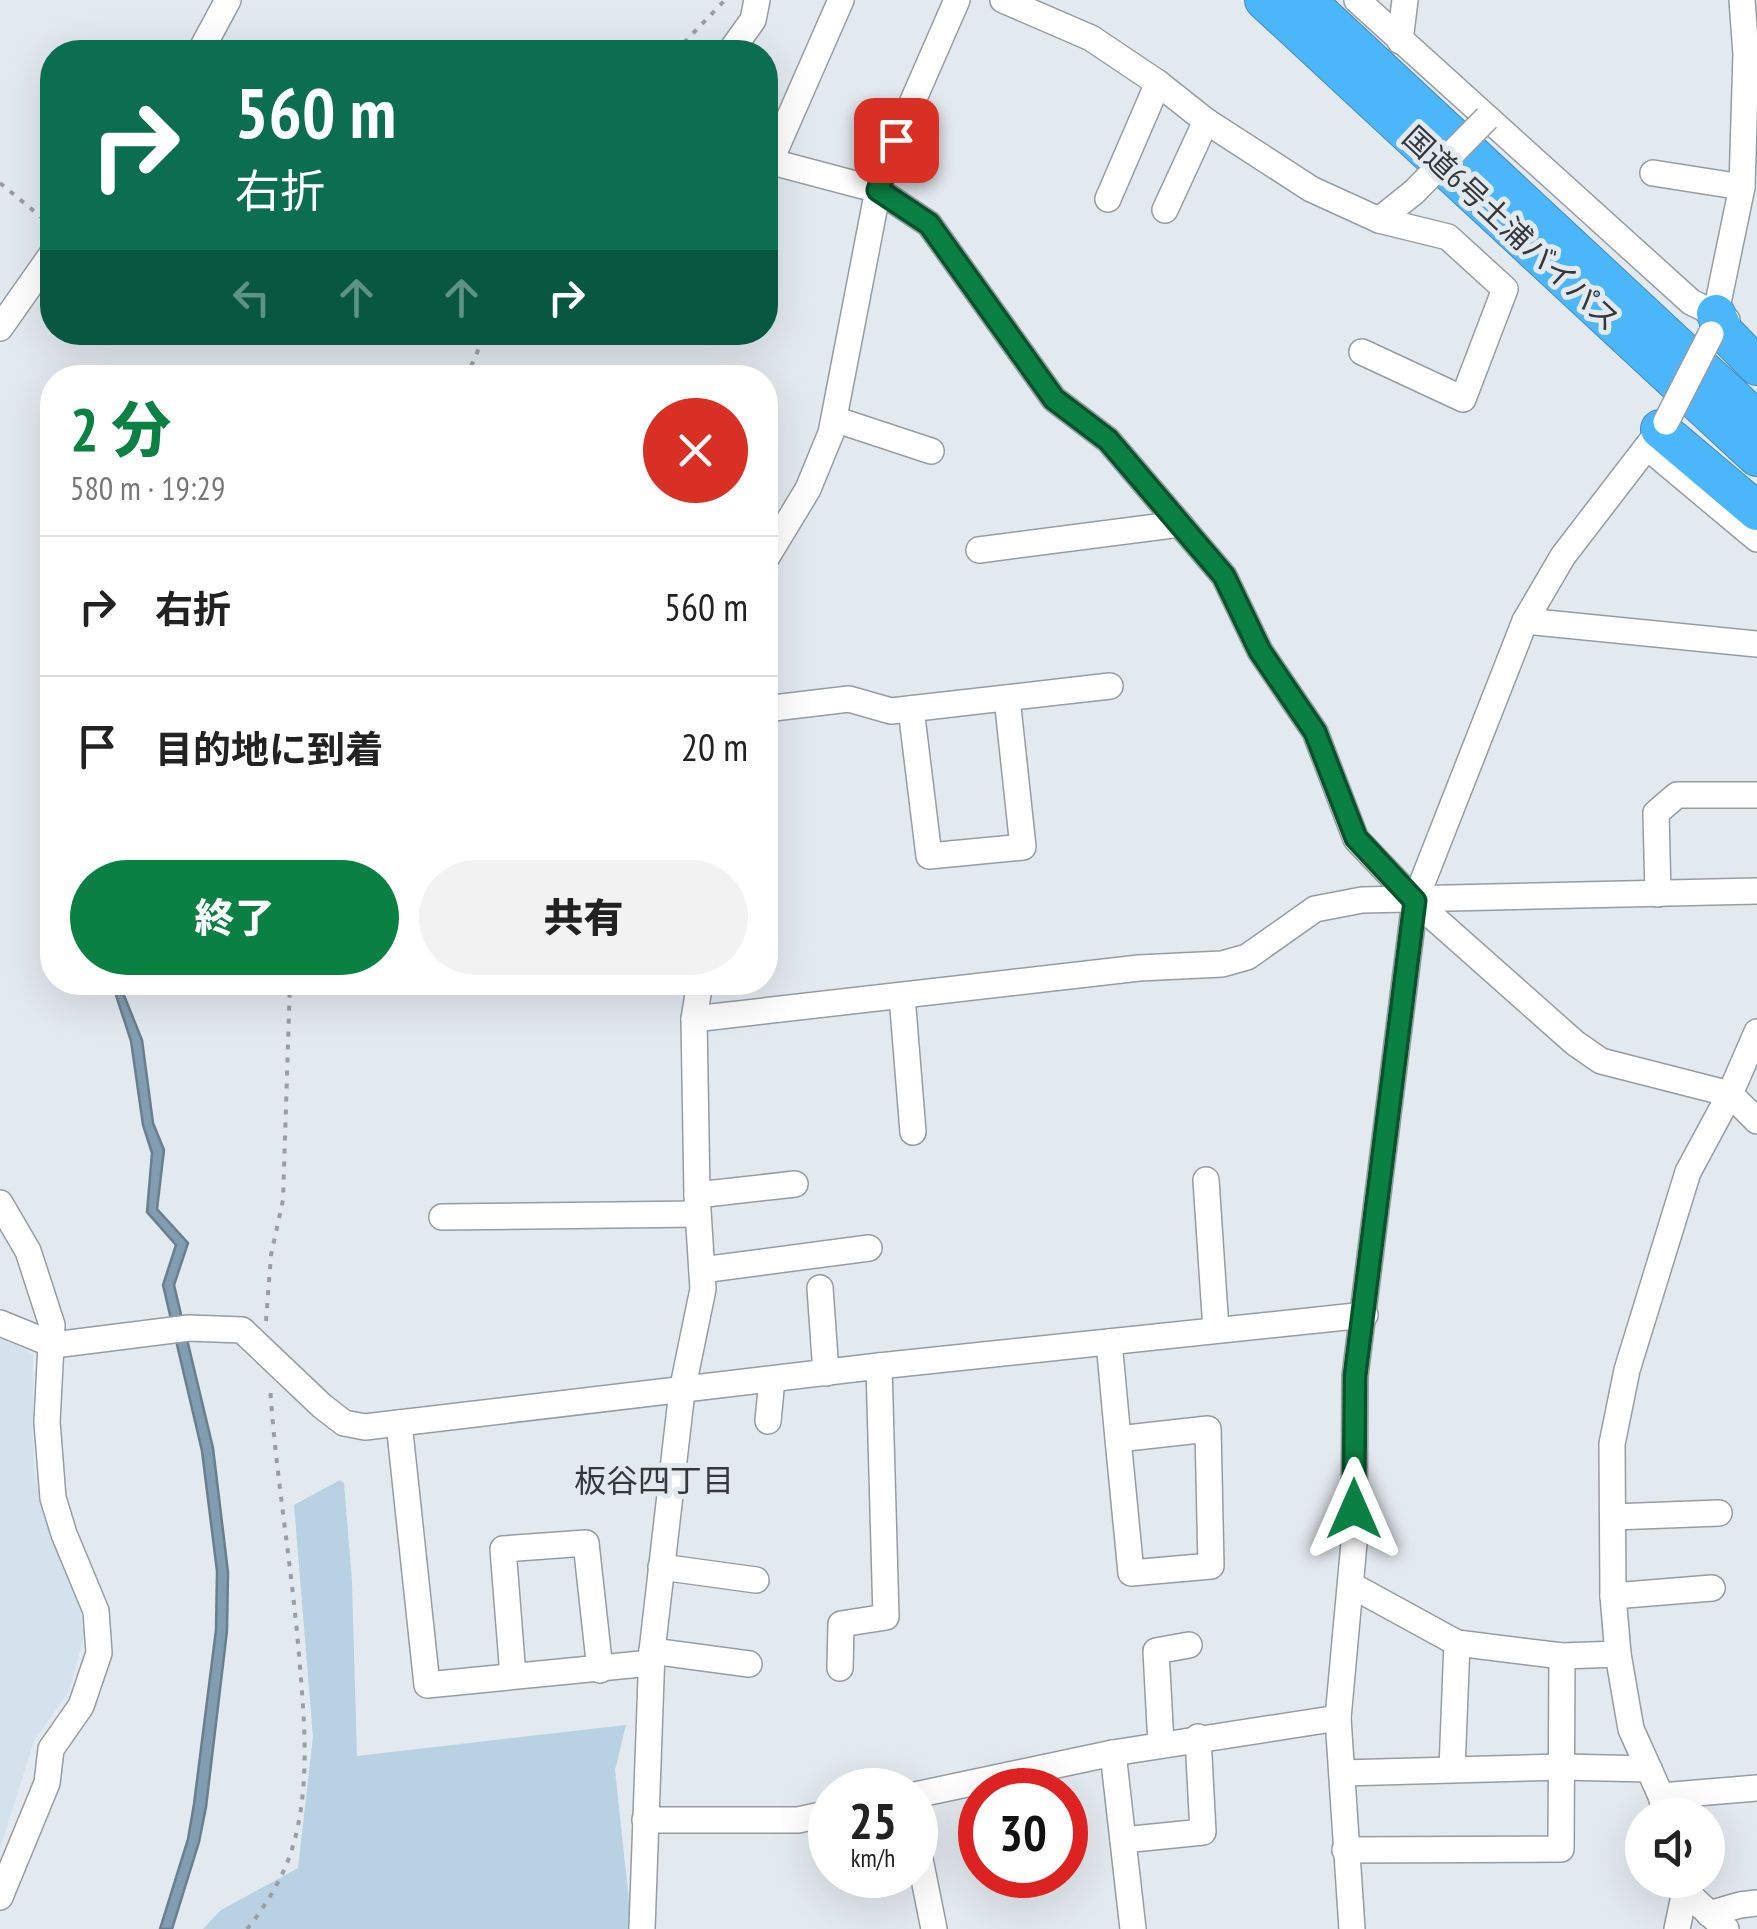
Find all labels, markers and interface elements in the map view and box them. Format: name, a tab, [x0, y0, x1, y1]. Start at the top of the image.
text: 560 m	[235, 67, 396, 157]
icon: right	[70, 80, 200, 210]
pin	[854, 98, 939, 183]
icon: arrive	[869, 113, 924, 168]
street label: 国道6号土浦バイパス	[1395, 117, 1629, 339]
text: 右折	[235, 161, 325, 219]
icon: left	[224, 270, 279, 325]
icon: ahead	[329, 270, 384, 325]
icon: ahead	[434, 270, 489, 325]
icon: right	[539, 270, 594, 325]
text: 2 分	[70, 390, 171, 468]
button: close	[643, 398, 748, 503]
text: 580 m · 19:29	[70, 467, 225, 509]
icon: right	[70, 579, 125, 634]
text: 560 m	[664, 582, 748, 631]
text: 右折	[155, 584, 231, 633]
icon: arrive	[70, 719, 125, 774]
text: 20 m	[681, 722, 748, 771]
text: 目的地に到着	[155, 724, 383, 773]
button: 終了	[70, 860, 399, 975]
button: 共有	[419, 860, 748, 975]
position arrow	[1302, 1457, 1406, 1561]
district label: 板谷四丁目	[574, 1459, 734, 1501]
speed limit sign: 30	[958, 1768, 1088, 1898]
text: 25	[849, 1788, 897, 1853]
map controls	[1625, 1798, 1725, 1898]
button: sound	[1625, 1798, 1725, 1898]
text: km/h	[851, 1842, 895, 1874]

